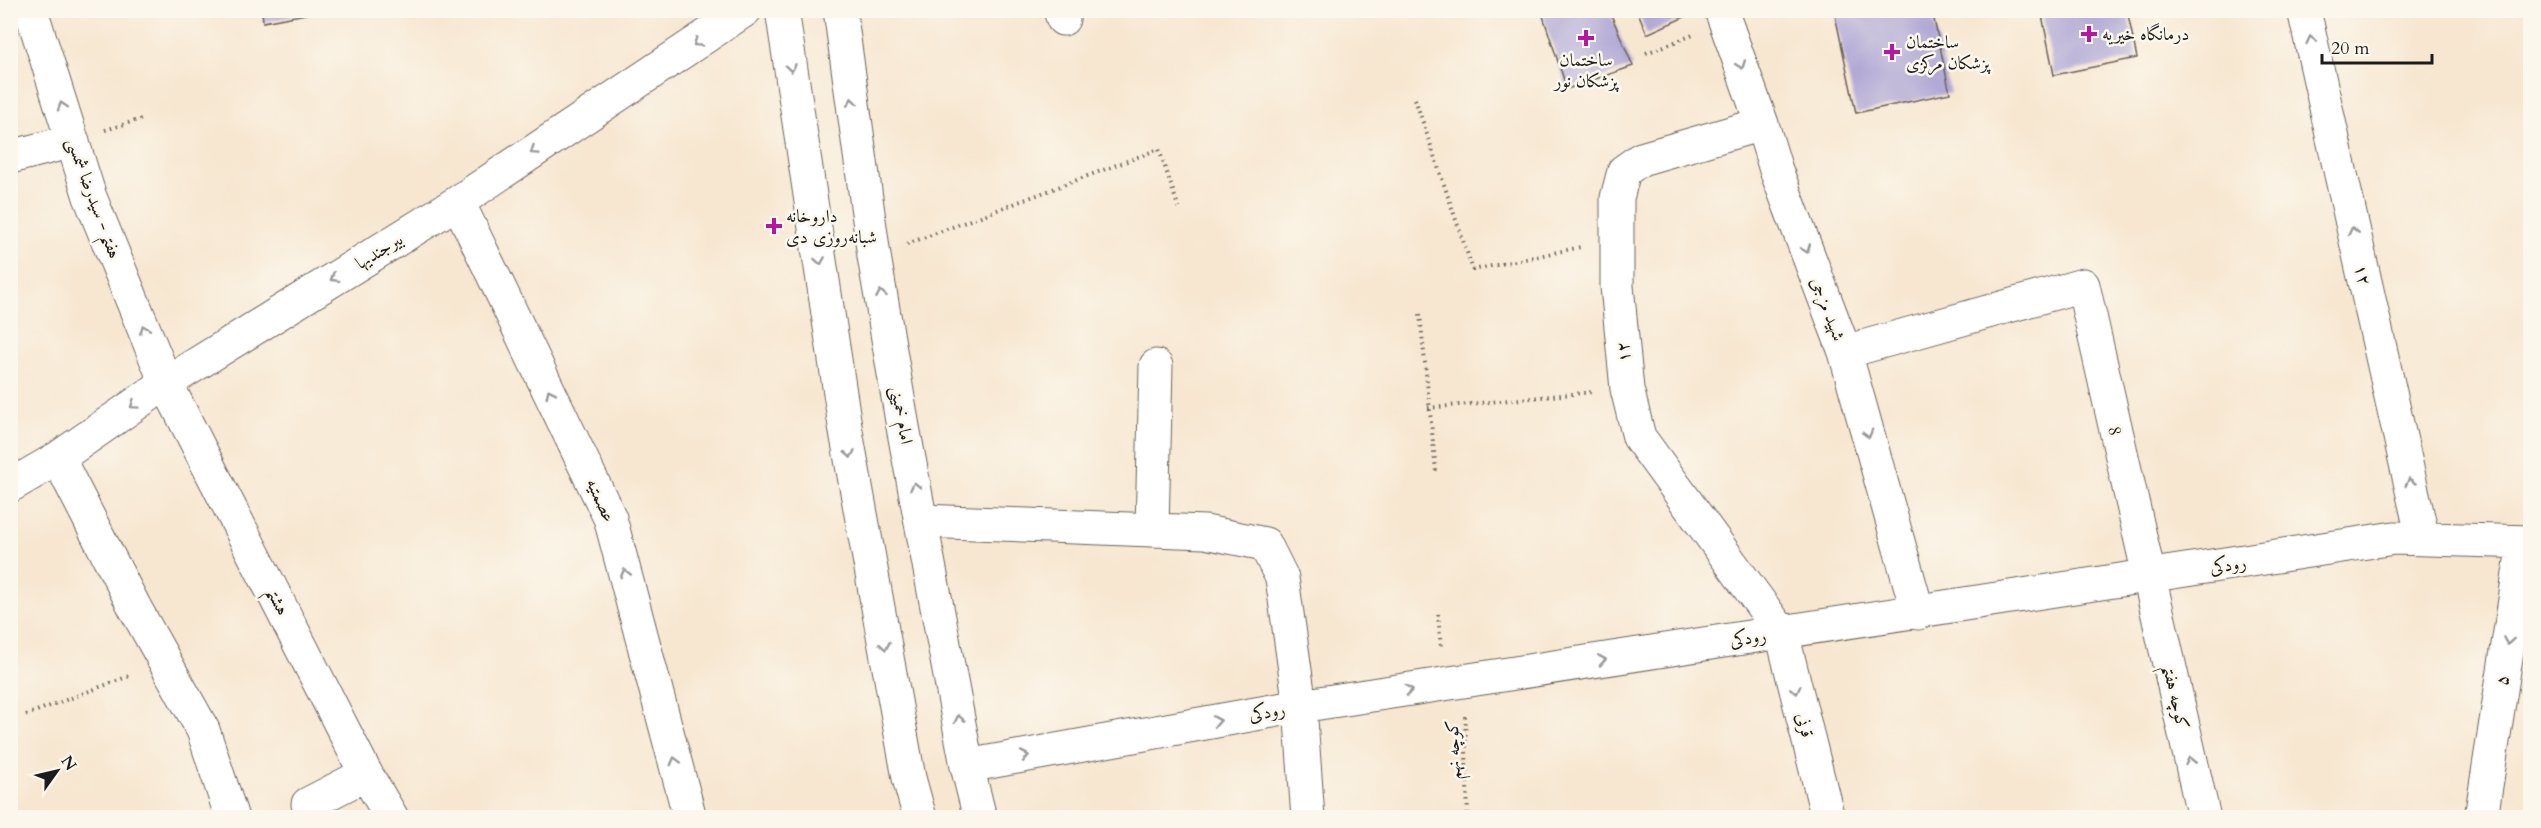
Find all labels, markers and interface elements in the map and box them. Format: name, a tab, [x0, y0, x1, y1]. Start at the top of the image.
place label: درمانگاه خیریه	[2102, 22, 2189, 47]
marker: درمانگاه خیریه	[2080, 25, 2098, 43]
scale bar	[2322, 27, 2432, 65]
marker: ساختمان پزشکان نور	[1577, 29, 1595, 47]
place label: ساختمان پزشکان مرکزی	[1906, 30, 1991, 76]
one-way arrow	[692, 36, 703, 47]
one-way arrow	[2305, 36, 2318, 46]
text: 20 m	[2331, 36, 2370, 61]
marker: ساختمان پزشکان مرکزی	[1883, 43, 1901, 61]
place label: ساختمان پزشکان نور	[1552, 48, 1620, 94]
one-way arrow	[1734, 59, 1746, 70]
one-way arrow	[784, 64, 796, 73]
one-way arrow	[847, 97, 859, 106]
one-way arrow	[56, 101, 69, 112]
street label: هفتم - سیدرضا شمسی	[55, 134, 127, 264]
one-way arrow	[530, 144, 541, 155]
place label: داروخانه شبانه‌روزی دی	[786, 204, 877, 250]
marker: داروخانه شبانه‌روزی دی	[767, 219, 781, 233]
one-way arrow	[2348, 226, 2361, 236]
street label: بیرجندیها	[351, 227, 408, 276]
one-way arrow	[1799, 243, 1811, 254]
one-way arrow	[813, 257, 825, 266]
street label: ۱۲	[2348, 262, 2377, 288]
one-way arrow	[330, 271, 341, 282]
street label: شهید مزجی	[1804, 274, 1851, 345]
one-way arrow	[875, 290, 888, 300]
one-way arrow	[139, 324, 151, 335]
street label: ۱۲	[1610, 340, 1637, 364]
street label: امام خمینی	[881, 384, 919, 447]
one-way arrow	[546, 389, 558, 400]
one-way arrow	[130, 398, 141, 409]
street label: 8	[2101, 424, 2128, 438]
one-way arrow	[1861, 428, 1873, 439]
one-way arrow	[843, 449, 856, 459]
street label: عصمتیه	[580, 474, 621, 526]
one-way arrow	[2404, 478, 2417, 488]
one-way arrow	[909, 482, 922, 492]
street label: رودکی	[2208, 550, 2248, 581]
one-way arrow	[620, 568, 632, 578]
street label: هشتم	[256, 583, 295, 622]
street label: رودکی	[1728, 623, 1768, 654]
one-way arrow	[2503, 636, 2515, 646]
one-way arrow	[878, 640, 891, 650]
one-way arrow	[1598, 655, 1607, 667]
street label: کوچه هفتم	[2151, 662, 2195, 733]
street label: ۵	[2489, 673, 2516, 687]
one-way arrow	[1405, 684, 1414, 696]
one-way arrow	[1788, 685, 1801, 695]
street label: رودکی	[1247, 697, 1287, 728]
street label: قرنی	[1789, 710, 1820, 740]
one-way arrow	[953, 715, 966, 725]
one-way arrow	[1212, 715, 1222, 728]
street label: کوچه نهم	[1440, 720, 1471, 780]
north arrow	[27, 741, 87, 801]
one-way arrow	[1020, 750, 1030, 762]
text: N	[56, 751, 82, 775]
one-way arrow	[670, 756, 682, 767]
one-way arrow	[2185, 756, 2198, 766]

